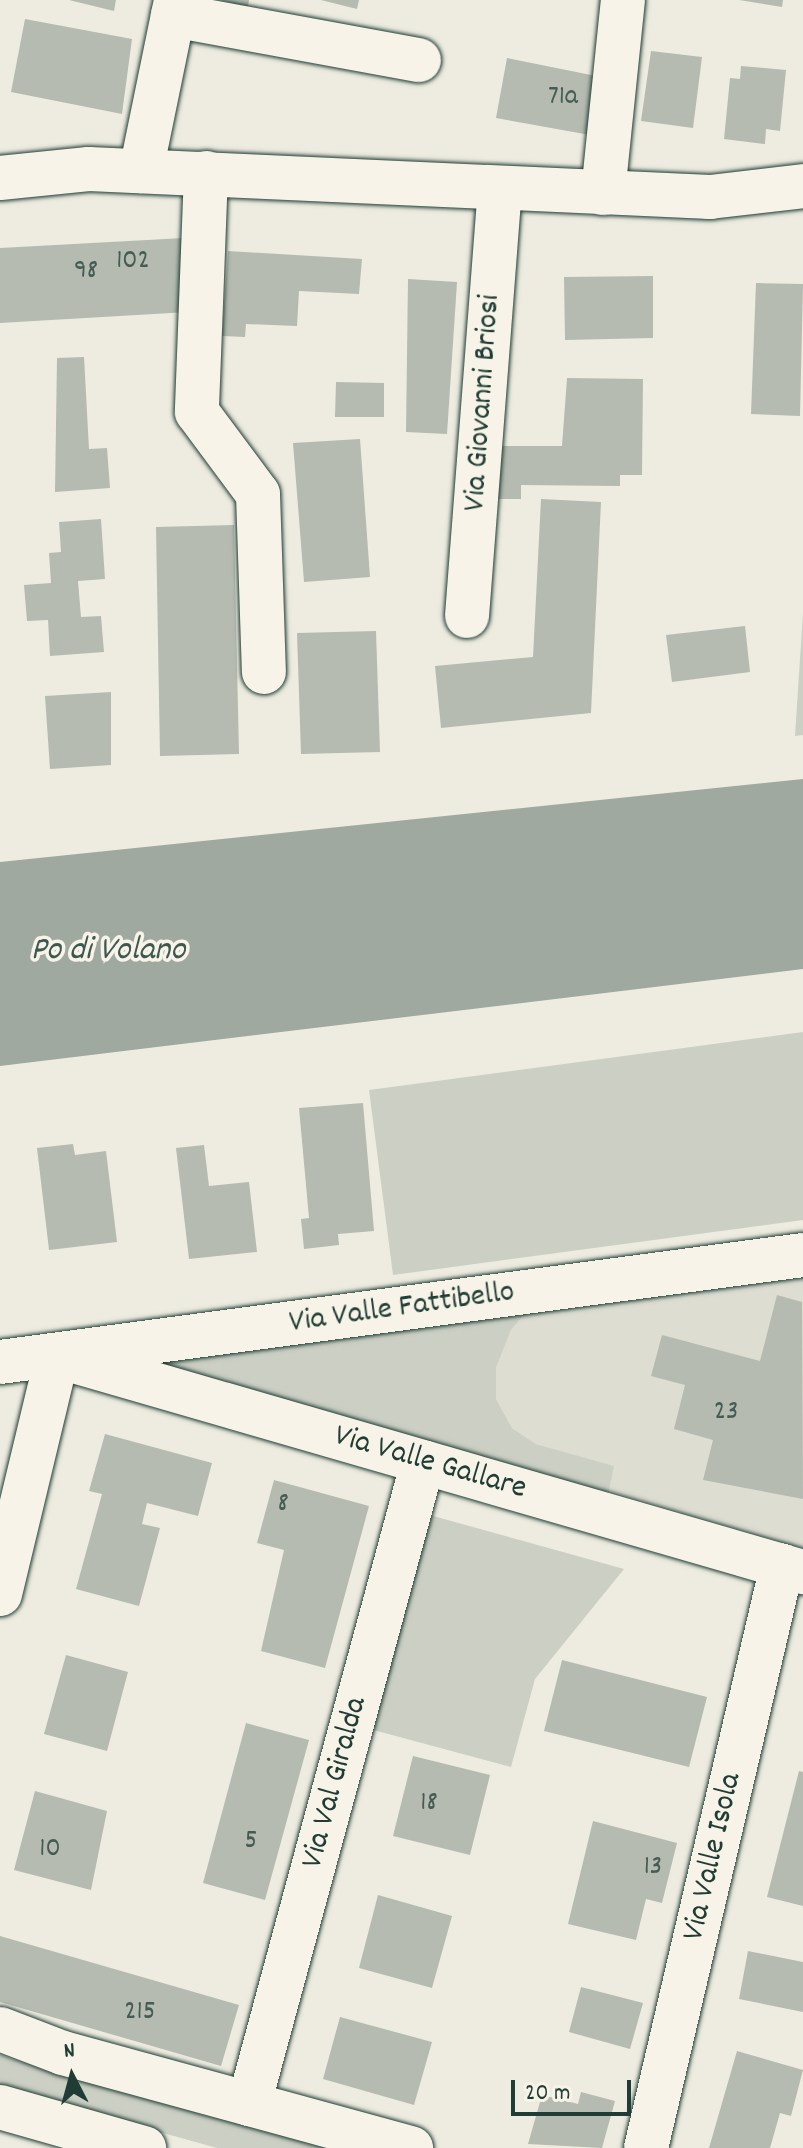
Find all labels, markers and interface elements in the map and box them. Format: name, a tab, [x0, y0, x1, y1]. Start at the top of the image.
house number: 71a	[548, 81, 578, 115]
house number: 102	[116, 245, 150, 279]
house number: 98	[74, 255, 98, 289]
street label: Via Giovanni Briosi	[457, 293, 511, 513]
water label: Po di Volano	[31, 932, 185, 972]
street label: Via Valle Fattibello	[287, 1274, 517, 1344]
house number: 23	[714, 1396, 738, 1430]
street label: Via Valle Gallare	[330, 1418, 530, 1510]
house number: 8	[277, 1488, 289, 1522]
street label: Via Val Giralda	[295, 1693, 377, 1873]
street label: Via Valle Isola	[676, 1769, 752, 1945]
house number: 18	[420, 1787, 438, 1821]
house number: 5	[245, 1825, 257, 1859]
house number: 10	[39, 1833, 61, 1867]
house number: 13	[644, 1851, 662, 1885]
house number: 215	[124, 1996, 156, 2030]
north arrow	[32, 2036, 112, 2116]
text: N	[62, 2036, 76, 2068]
scale bar	[515, 2064, 635, 2114]
text: 20 m	[525, 2077, 571, 2111]

